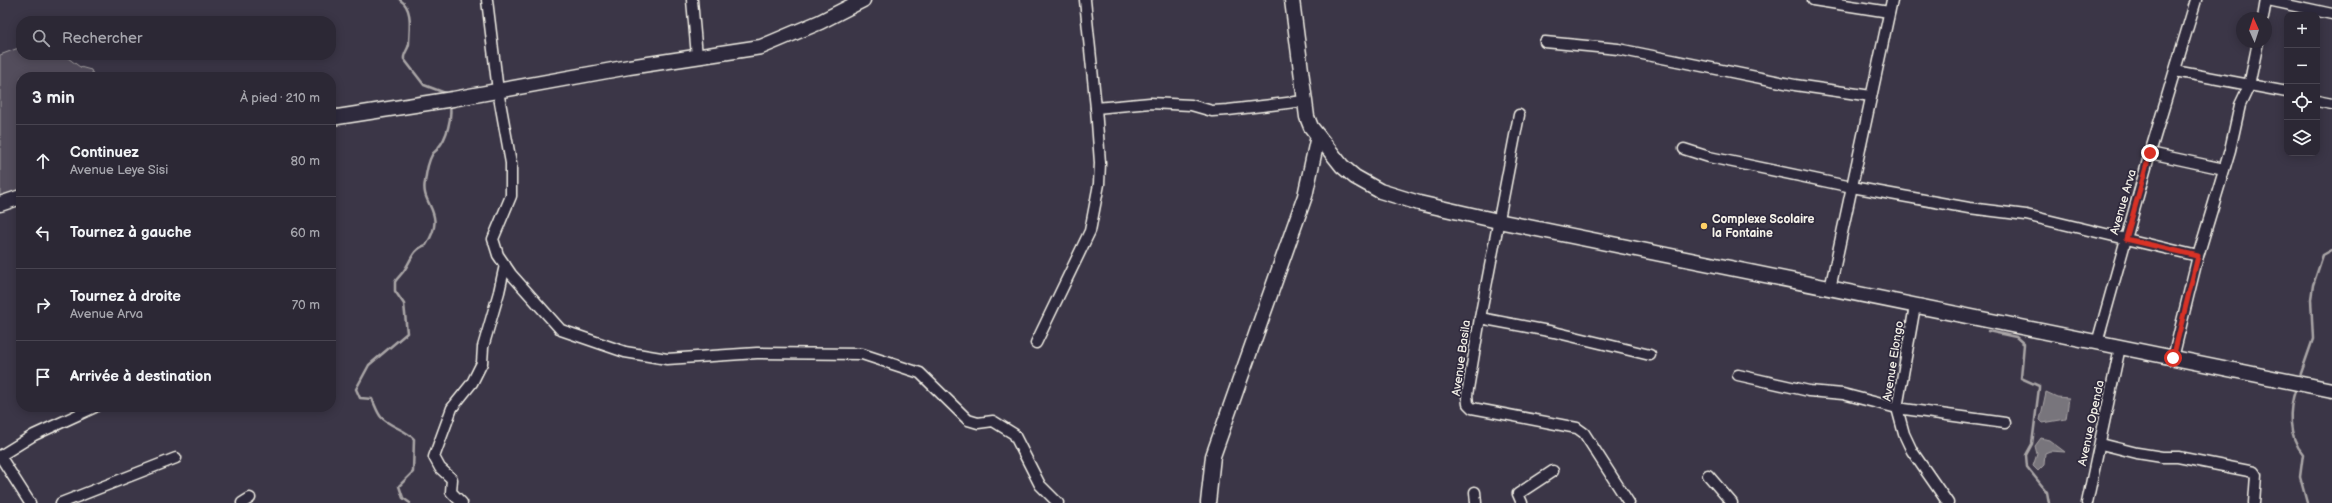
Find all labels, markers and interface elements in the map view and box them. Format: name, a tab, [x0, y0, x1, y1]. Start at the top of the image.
north arrow	[2236, 12, 2272, 48]
map controls	[2284, 12, 2320, 156]
button: +	[2284, 12, 2320, 48]
search box	[16, 16, 336, 60]
icon: search	[30, 27, 52, 49]
text: Rechercher	[62, 29, 142, 48]
button: −	[2284, 48, 2320, 84]
button: locate	[2284, 84, 2320, 120]
text: 3 min	[32, 88, 75, 108]
text: À pied · 210 m	[240, 90, 320, 106]
button: layers	[2284, 120, 2320, 156]
text: Continuez	[70, 143, 139, 162]
route end	[2141, 144, 2159, 162]
icon: ahead	[32, 150, 54, 172]
text: 80 m	[291, 153, 320, 169]
text: Avenue Leye Sisi	[70, 162, 168, 178]
street label: Avenue Arva	[2107, 167, 2140, 237]
place label: Complexe Scolaire la Fontaine	[1712, 212, 1815, 241]
marker: Complexe Scolaire la Fontaine	[1699, 221, 1709, 231]
icon: left	[32, 222, 54, 244]
text: Tournez à gauche	[70, 223, 191, 242]
text: 60 m	[290, 225, 320, 241]
text: Tournez à droite	[70, 287, 181, 306]
icon: right	[32, 294, 54, 316]
text: 70 m	[292, 297, 320, 313]
text: Avenue Arva	[70, 306, 143, 322]
street label: Avenue Basila	[1449, 319, 1474, 397]
street label: Avenue Elongo	[1880, 320, 1907, 402]
route start	[2164, 349, 2182, 367]
icon: arrive	[32, 366, 54, 388]
text: Arrivée à destination	[70, 367, 212, 386]
street label: Avenue Openda	[2075, 379, 2108, 467]

